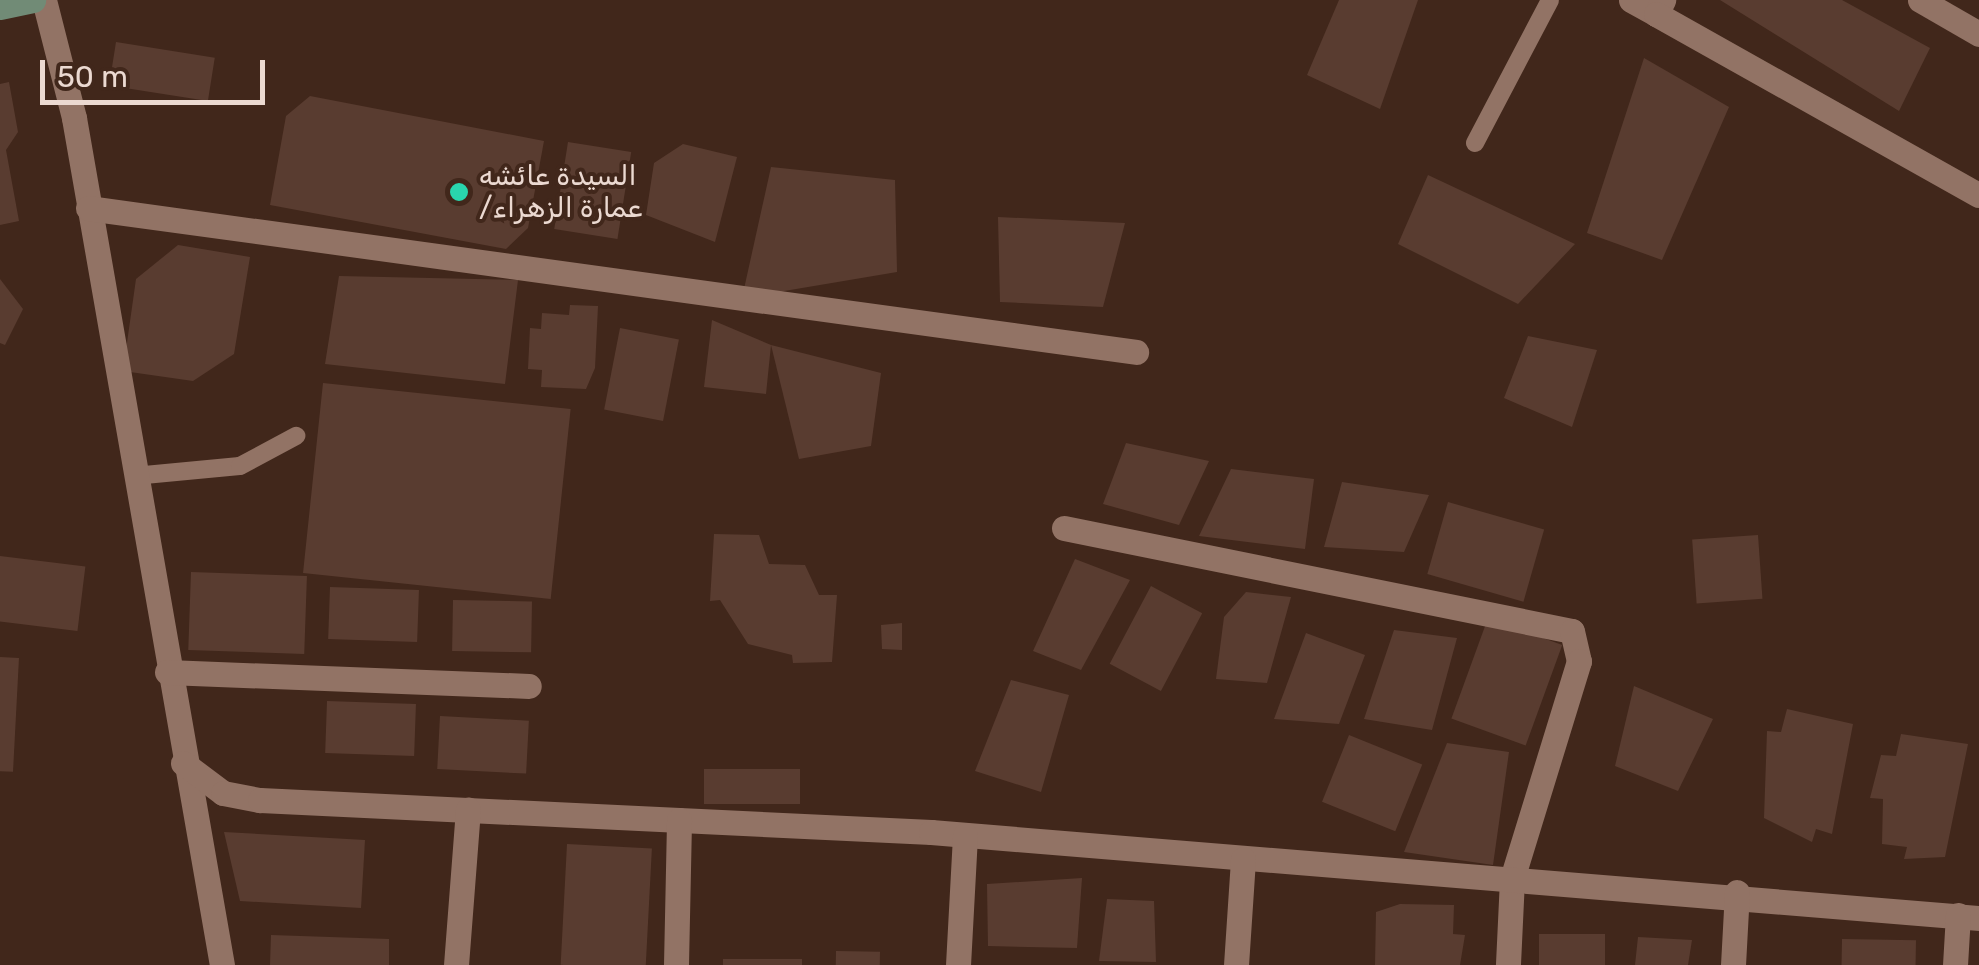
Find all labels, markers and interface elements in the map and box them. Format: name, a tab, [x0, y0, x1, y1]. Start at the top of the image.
scale bar	[45, 40, 270, 102]
text: 50 m	[57, 59, 128, 95]
place label: السيدة عائشه /عمارة الزهراء	[479, 159, 642, 225]
marker: السيدة عائشه /عمارة الزهراء	[448, 181, 470, 203]

